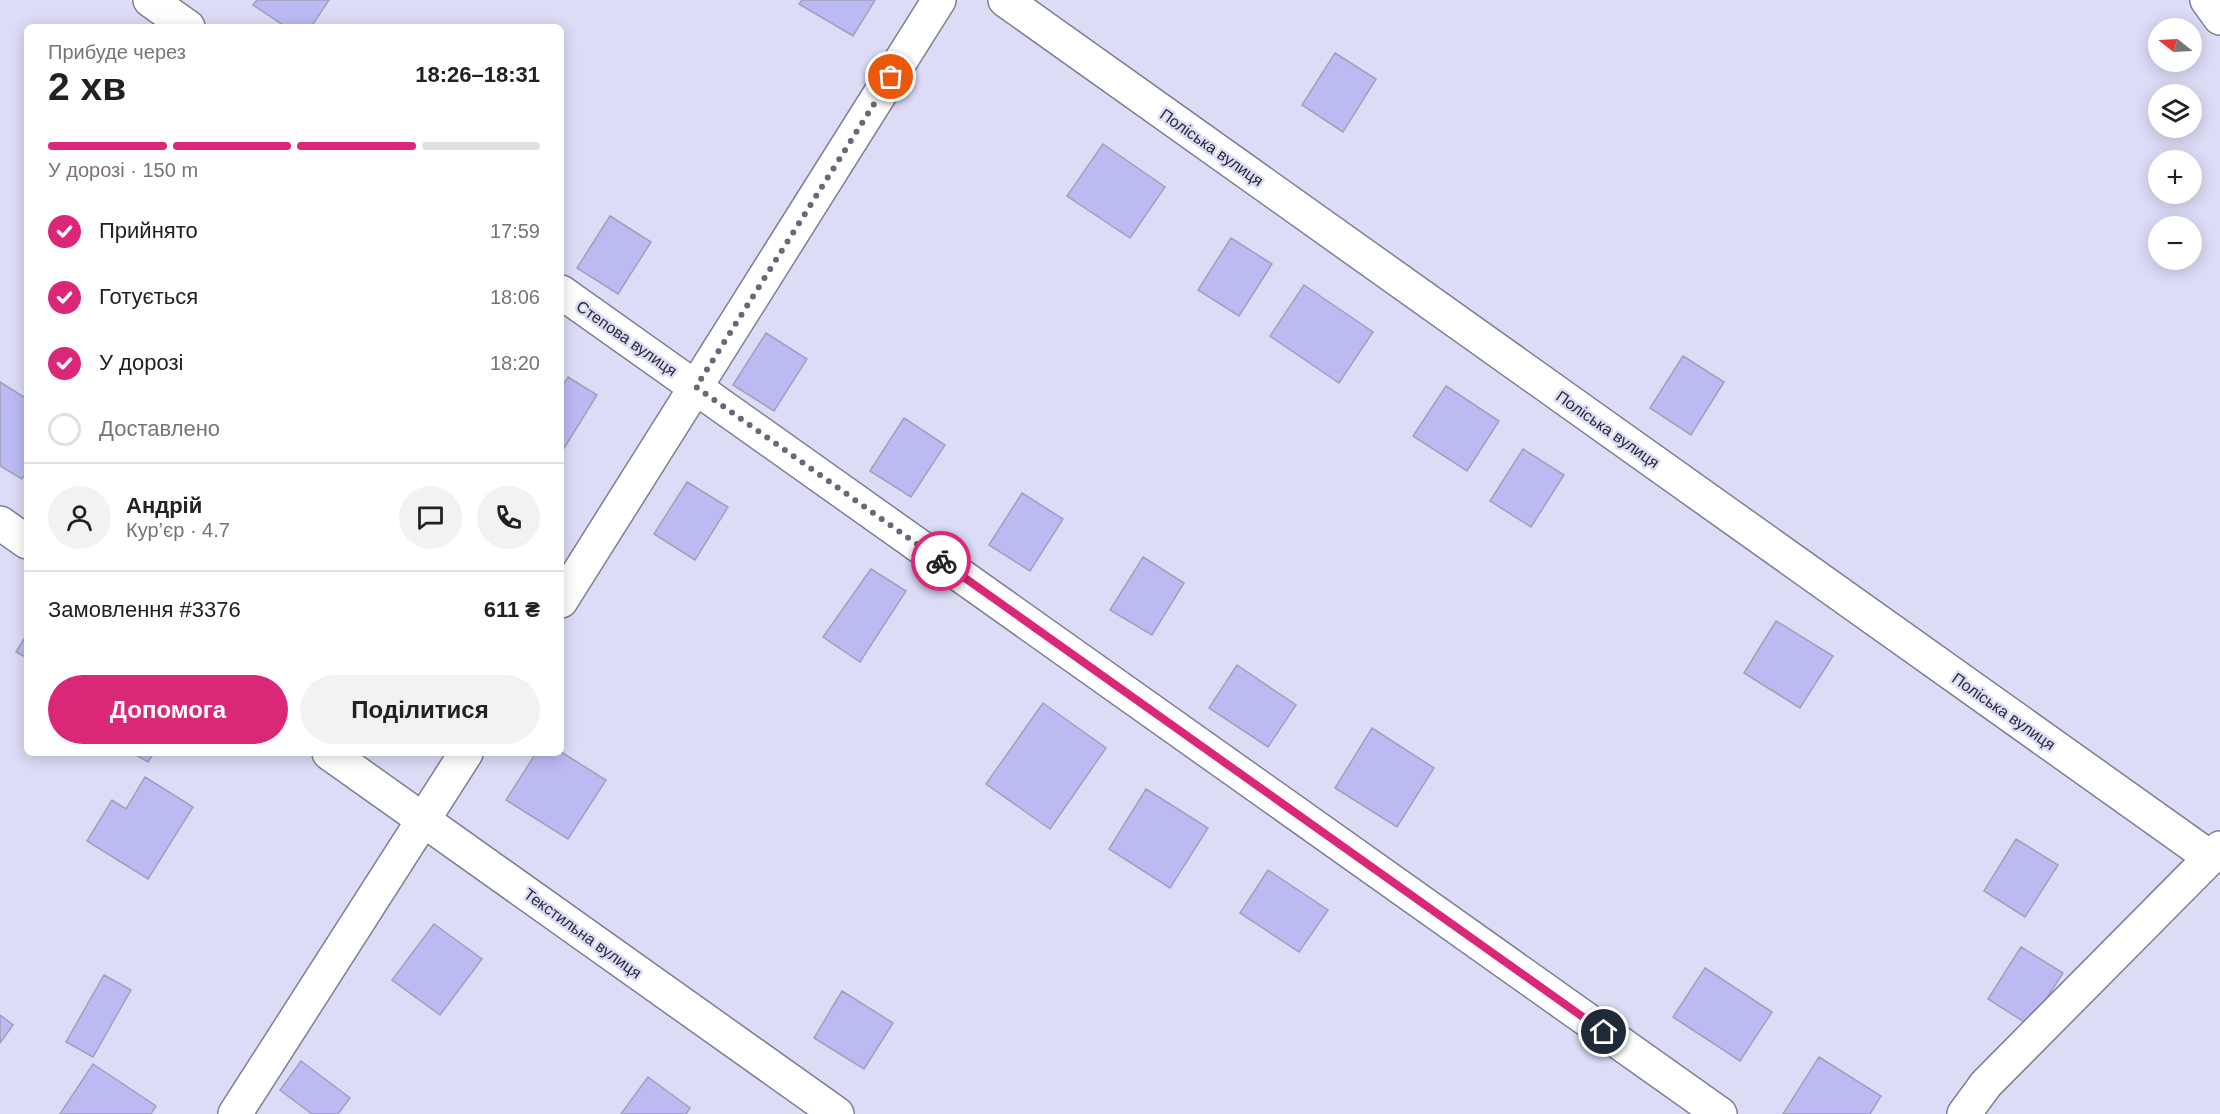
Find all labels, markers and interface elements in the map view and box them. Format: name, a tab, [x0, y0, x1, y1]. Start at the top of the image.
north arrow	[2148, 18, 2202, 72]
map controls	[2148, 18, 2202, 270]
text: Прибуде через	[48, 41, 186, 63]
pin	[865, 51, 916, 102]
icon: bag	[874, 60, 907, 93]
text: 18:26–18:31	[415, 62, 540, 87]
text: 2 хв	[48, 65, 126, 108]
button: layers	[2148, 84, 2202, 138]
street label: Поліська вулиця	[1157, 105, 1267, 189]
button: +	[2148, 150, 2202, 204]
text: У дорозі · 150 m	[48, 159, 198, 181]
icon: check	[48, 215, 81, 248]
button: −	[2148, 216, 2202, 270]
text: Прийнято	[99, 218, 198, 243]
text: 17:59	[490, 220, 540, 242]
icon: check	[48, 281, 81, 314]
text: Готується	[99, 284, 198, 309]
text: 18:06	[490, 286, 540, 308]
street label: Степова вулиця	[573, 297, 680, 379]
icon: check	[48, 347, 81, 380]
text: У дорозі	[99, 350, 183, 375]
text: 18:20	[490, 352, 540, 374]
street label: Поліська вулиця	[1553, 387, 1663, 471]
text: Доставлено	[99, 416, 220, 441]
button: person	[48, 486, 111, 549]
button: chat	[399, 486, 462, 549]
button: phone	[477, 486, 540, 549]
text: Андрій	[126, 493, 202, 518]
text: Кур’єр · 4.7	[126, 519, 230, 541]
courier	[911, 531, 971, 591]
icon: bike	[925, 545, 958, 578]
text: Замовлення #3376	[48, 597, 241, 622]
text: 611 ₴	[484, 597, 540, 622]
street label: Поліська вулиця	[1949, 669, 2059, 753]
button: Допомога	[48, 675, 288, 744]
button: Поділитися	[300, 675, 540, 744]
street label: Текстильна вулиця	[521, 885, 645, 982]
pin	[1578, 1006, 1629, 1057]
icon: home	[1587, 1015, 1620, 1048]

